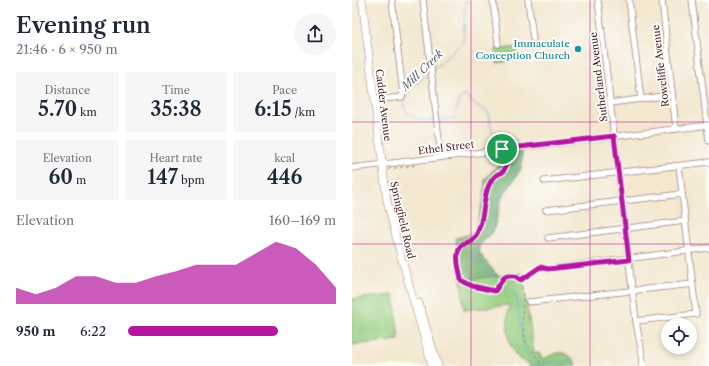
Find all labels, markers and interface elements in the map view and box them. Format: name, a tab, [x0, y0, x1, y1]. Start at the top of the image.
text: Evening run	[16, 12, 151, 39]
button: share	[294, 13, 336, 55]
street label: Rowcliffe Avenue	[649, 24, 672, 108]
street label: Sutherland Avenue	[587, 31, 610, 122]
place label: Immaculate Conception Church	[476, 37, 571, 62]
text: 21:46 · 6 × 950 m	[16, 41, 118, 57]
marker: Immaculate Conception Church	[573, 44, 583, 54]
water label: Mill Creek	[397, 46, 446, 95]
street label: Cadder Avenue	[373, 68, 394, 142]
text: Distance	[45, 83, 90, 97]
text: Time	[162, 83, 190, 97]
text: Pace	[272, 83, 297, 97]
text: 5.70	[38, 97, 77, 121]
text: 35:38	[150, 97, 202, 121]
text: 6:15	[254, 97, 292, 121]
text: km	[77, 105, 97, 119]
text: /km	[292, 105, 315, 119]
pin	[485, 132, 519, 166]
street label: Ethel Street	[417, 138, 475, 157]
icon: arrive	[491, 138, 513, 160]
text: Elevation	[43, 151, 92, 165]
text: Heart rate	[149, 151, 203, 165]
text: kcal	[274, 151, 295, 165]
text: 60	[48, 165, 73, 189]
text: 147	[147, 165, 178, 189]
text: 446	[267, 165, 302, 189]
text: m	[73, 173, 86, 187]
text: bpm	[178, 173, 205, 187]
street label: Springfield Road	[387, 180, 418, 260]
text: Elevation	[16, 212, 74, 228]
text: 160–169 m	[269, 212, 336, 228]
map controls	[661, 318, 697, 354]
button: locate	[661, 318, 697, 354]
text: 950 m	[16, 323, 55, 339]
text: 6:22	[80, 323, 106, 339]

